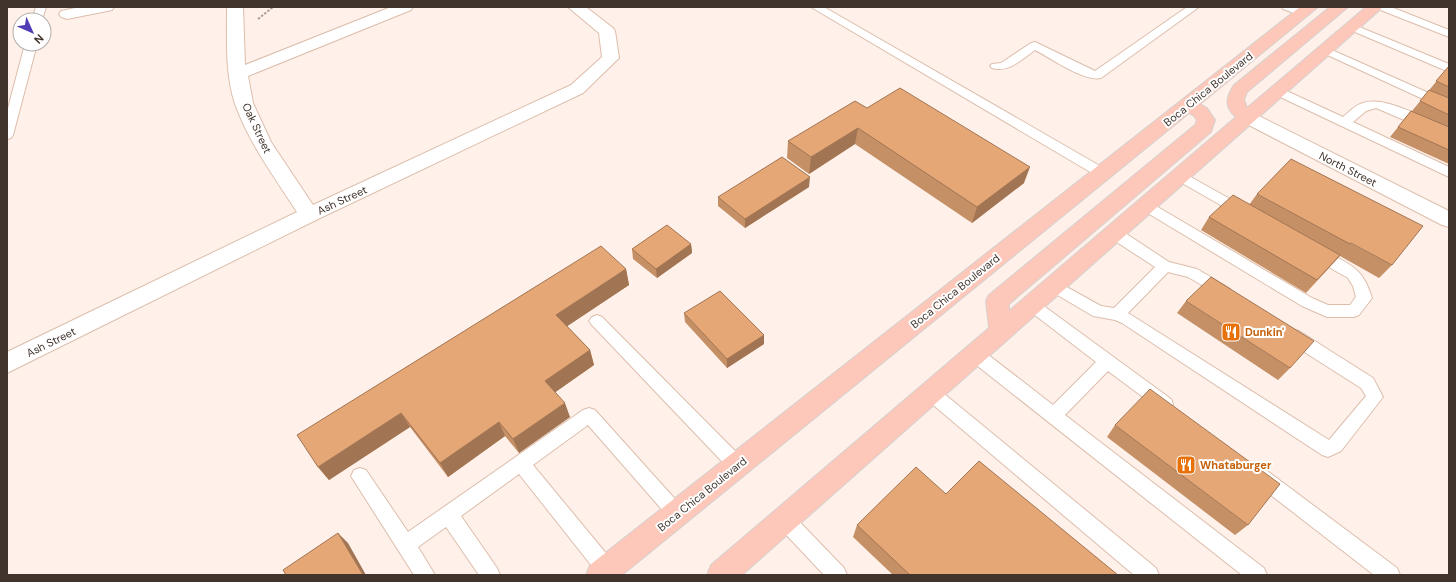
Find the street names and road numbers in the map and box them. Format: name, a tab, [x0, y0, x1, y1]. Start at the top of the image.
street label: Boca Chica Boulevard	[1161, 49, 1255, 129]
street label: Oak Street	[239, 101, 275, 155]
street label: North Street	[1317, 148, 1379, 190]
street label: Ash Street	[315, 182, 369, 218]
street label: Boca Chica Boulevard	[908, 251, 1002, 331]
street label: Ash Street	[24, 324, 78, 360]
street label: Boca Chica Boulevard	[655, 454, 749, 534]

